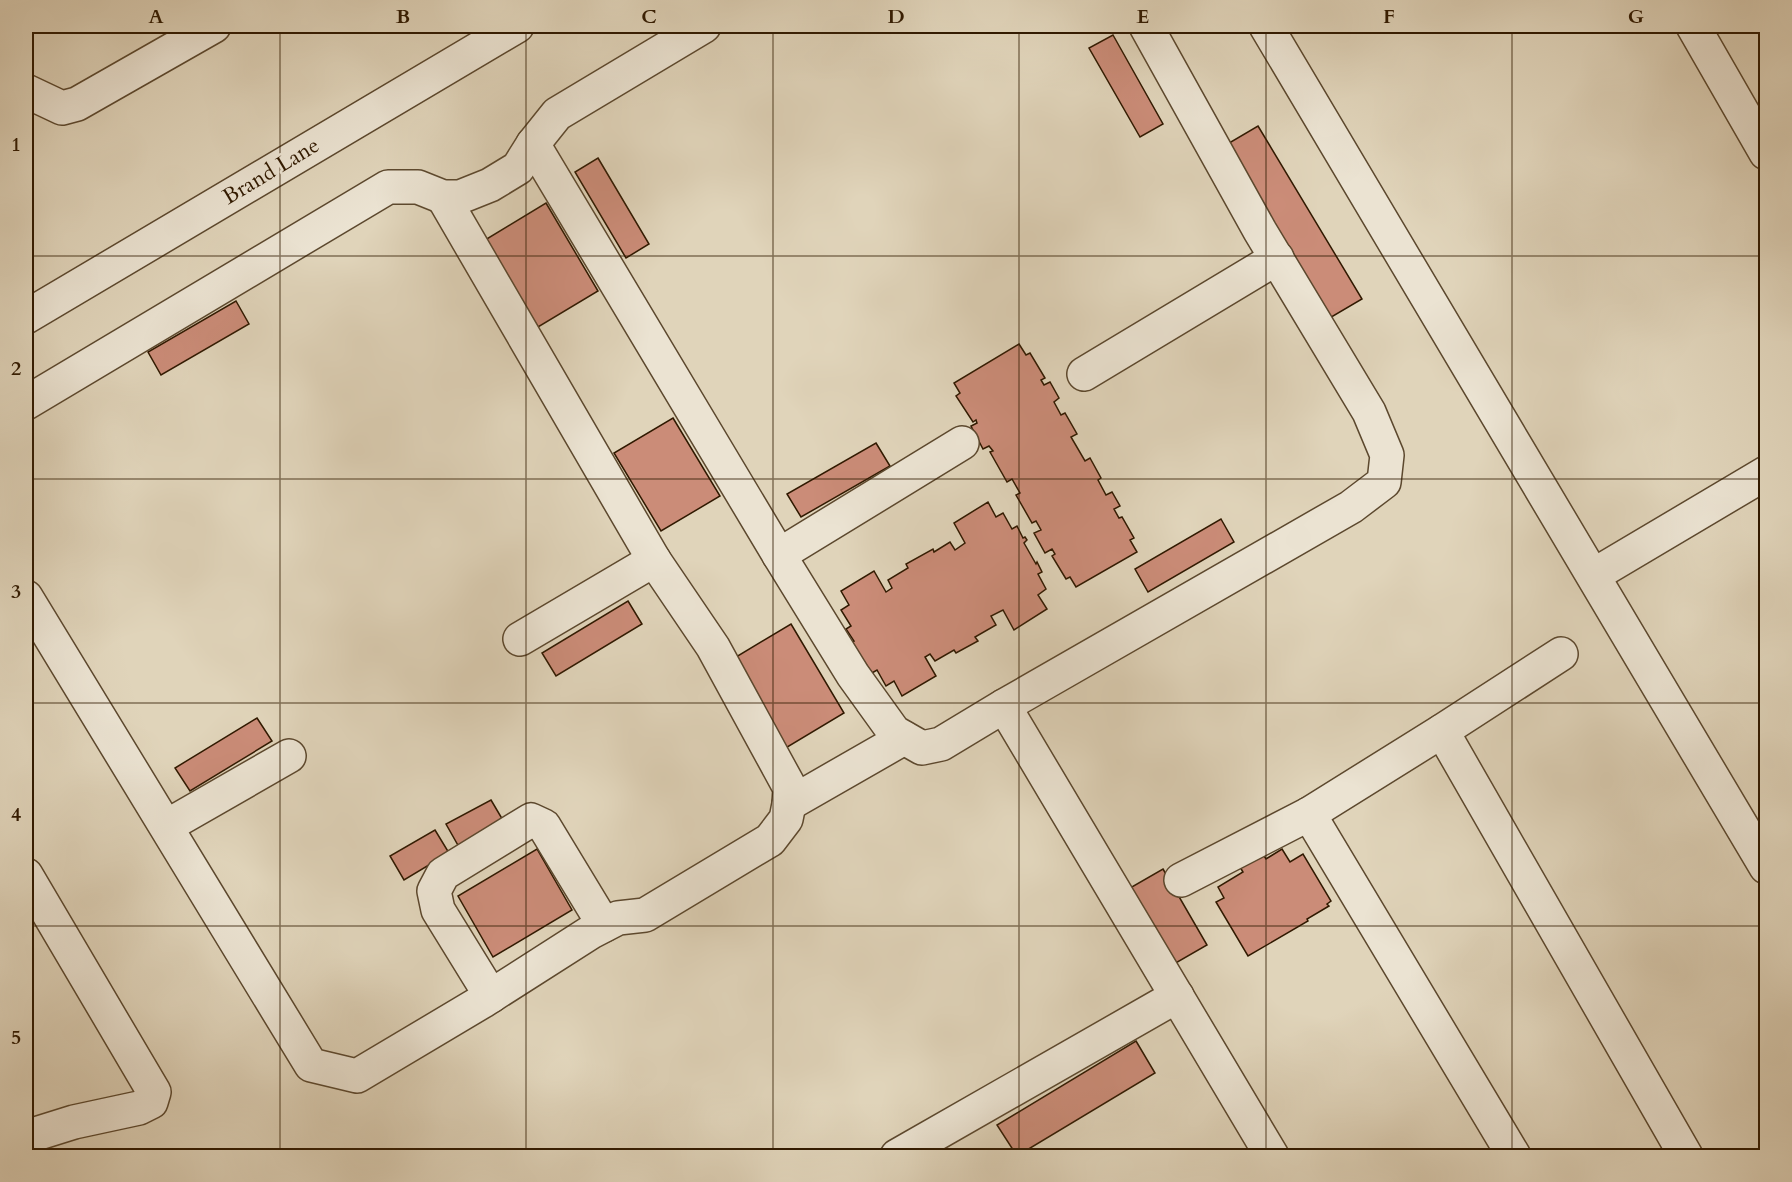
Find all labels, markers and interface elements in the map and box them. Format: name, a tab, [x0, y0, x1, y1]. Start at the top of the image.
text: A	[148, 3, 164, 30]
text: B	[396, 3, 410, 30]
text: C	[641, 3, 657, 30]
text: D	[887, 3, 905, 30]
text: E	[1137, 3, 1149, 30]
text: F	[1383, 3, 1395, 30]
text: G	[1628, 3, 1644, 30]
street label: Brand Lane	[217, 130, 325, 212]
text: 1	[11, 131, 21, 158]
text: 2	[11, 355, 21, 382]
text: 3	[11, 578, 21, 605]
text: 4	[11, 801, 21, 828]
text: 5	[11, 1024, 21, 1051]

